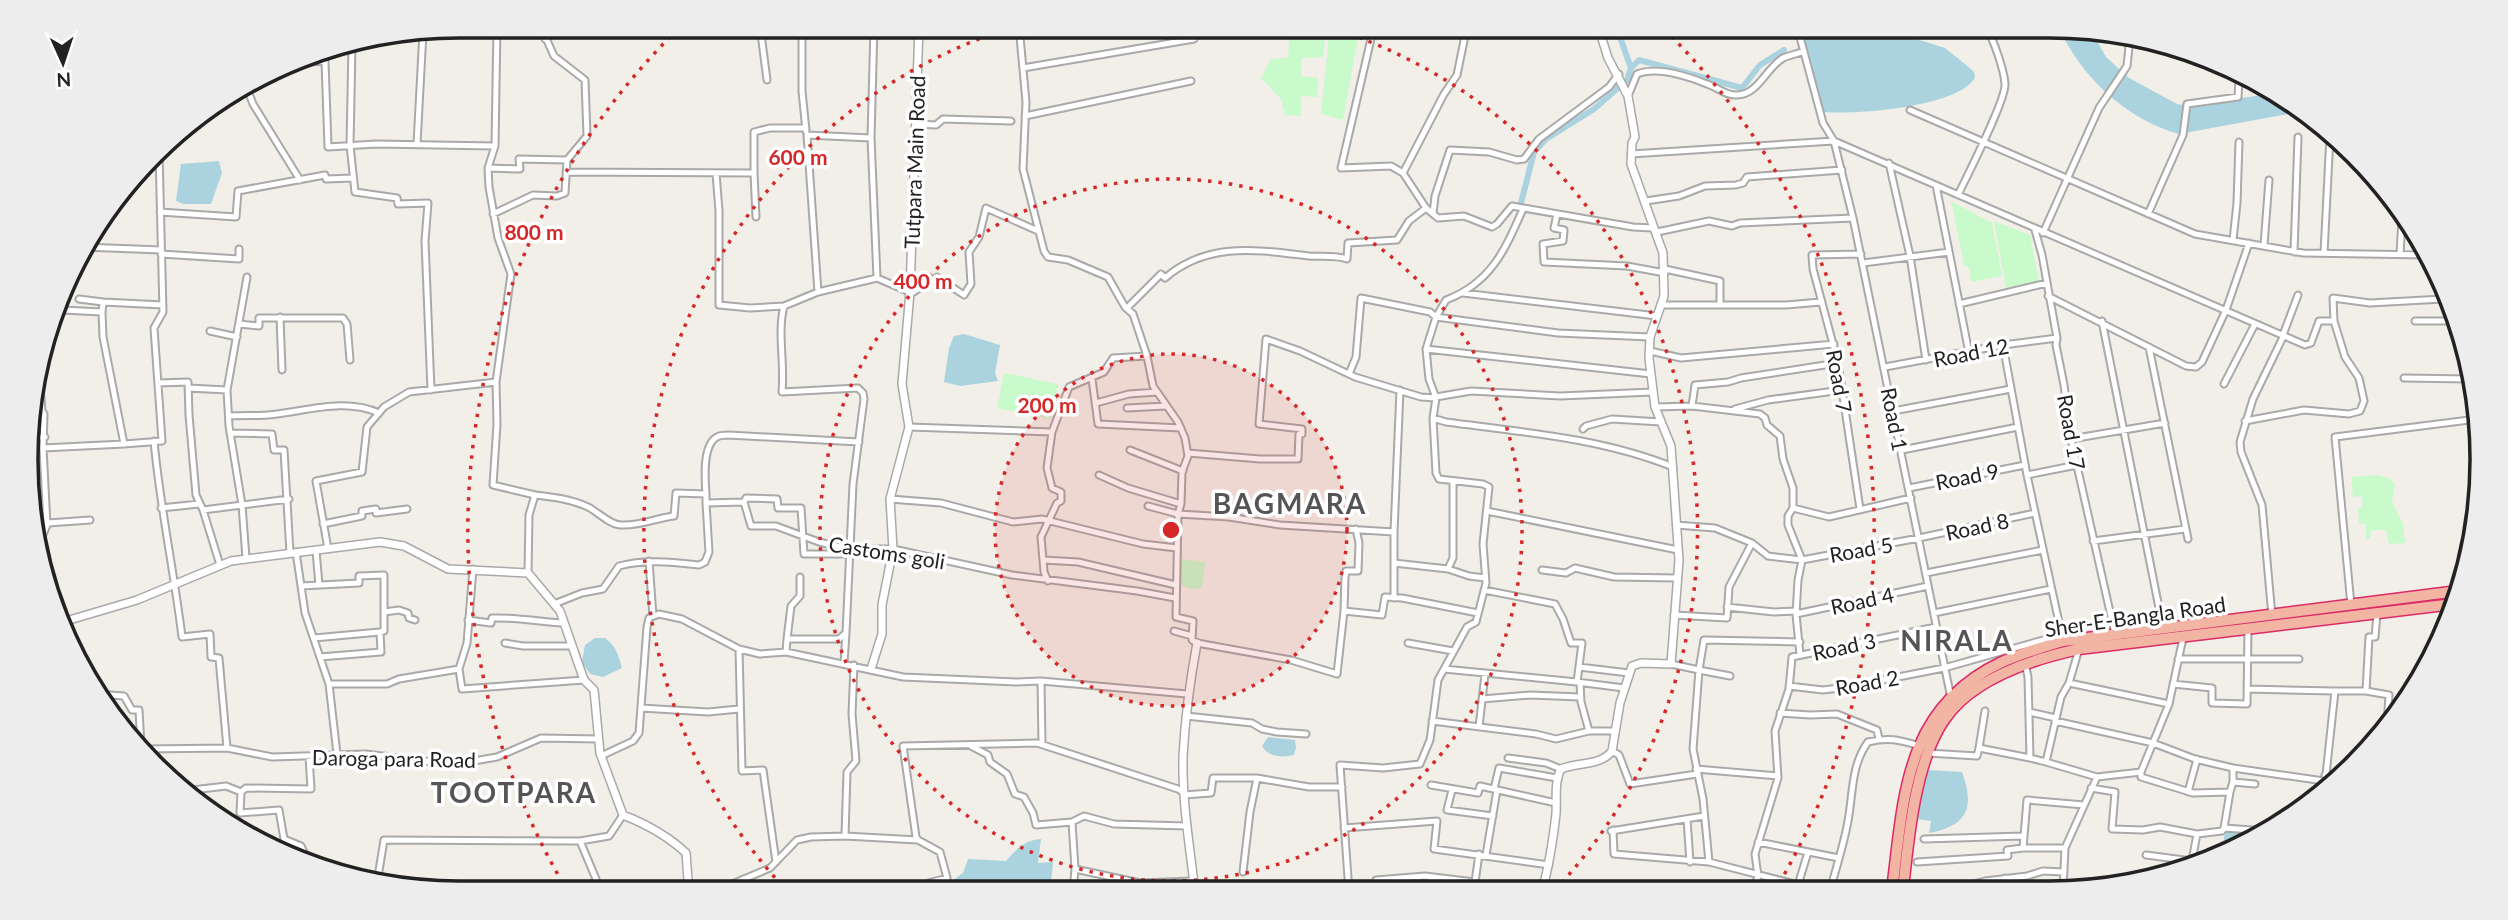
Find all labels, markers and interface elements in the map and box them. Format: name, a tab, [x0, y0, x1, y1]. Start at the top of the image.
north arrow	[28, 28, 98, 98]
text: N	[56, 69, 72, 92]
street label: Tutpara Main Road	[898, 75, 930, 249]
text: 600 m	[768, 144, 828, 169]
text: 800 m	[504, 219, 564, 244]
text: 400 m	[893, 268, 953, 293]
street label: Road 12	[1931, 332, 2011, 372]
street label: Road 7	[1822, 347, 1858, 415]
street label: Road 1	[1877, 385, 1913, 453]
text: 200 m	[1017, 392, 1077, 417]
street label: Road 17	[2053, 392, 2091, 472]
street label: Road 9	[1933, 458, 2001, 494]
district label: BAGMARA	[1213, 486, 1367, 520]
street label: Road 8	[1943, 507, 2011, 545]
centre of rings	[1159, 518, 1183, 542]
street label: Castoms goli	[827, 530, 947, 574]
street label: Road 5	[1827, 531, 1895, 567]
street label: Road 4	[1828, 581, 1896, 619]
street label: Sher-E-Bangla Road	[2043, 591, 2227, 641]
district label: NIRALA	[1900, 623, 2014, 657]
street label: Road 3	[1810, 627, 1878, 665]
street label: Road 2	[1833, 664, 1901, 700]
street label: Daroga para Road	[312, 744, 476, 772]
district label: TOOTPARA	[431, 775, 597, 809]

